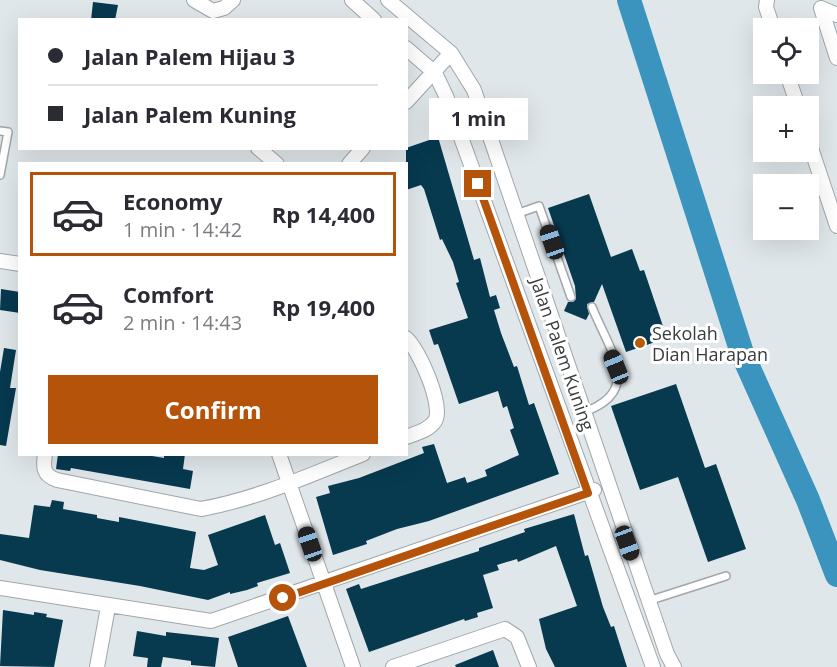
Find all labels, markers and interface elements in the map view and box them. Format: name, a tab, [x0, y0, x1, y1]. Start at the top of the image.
map controls	[753, 18, 819, 240]
button: locate	[753, 18, 819, 84]
text: Jalan Palem Hijau 3	[84, 41, 295, 71]
button: +	[753, 96, 819, 162]
callout: 1 min	[428, 97, 528, 139]
text: Jalan Palem Kuning	[84, 99, 296, 129]
text: 1 min	[451, 105, 506, 132]
route end	[464, 170, 491, 197]
button: −	[753, 174, 819, 240]
text: Economy	[123, 186, 222, 216]
icon: car	[51, 187, 105, 241]
text: Rp 14,400	[272, 199, 375, 229]
text: 1 min · 14:42	[123, 216, 242, 243]
car	[538, 222, 566, 262]
street label: Jalan Palem Kuning	[525, 272, 601, 434]
text: Comfort	[123, 279, 214, 309]
icon: car	[51, 280, 105, 334]
text: Rp 19,400	[272, 292, 375, 322]
text: 2 min · 14:43	[123, 309, 242, 336]
place label: Sekolah Dian Harapan	[652, 321, 768, 366]
marker: Sekolah Dian Harapan	[633, 336, 647, 350]
car	[601, 347, 631, 387]
button: Confirm	[48, 375, 378, 444]
car	[612, 523, 642, 563]
car	[296, 524, 324, 564]
route start	[269, 584, 296, 611]

